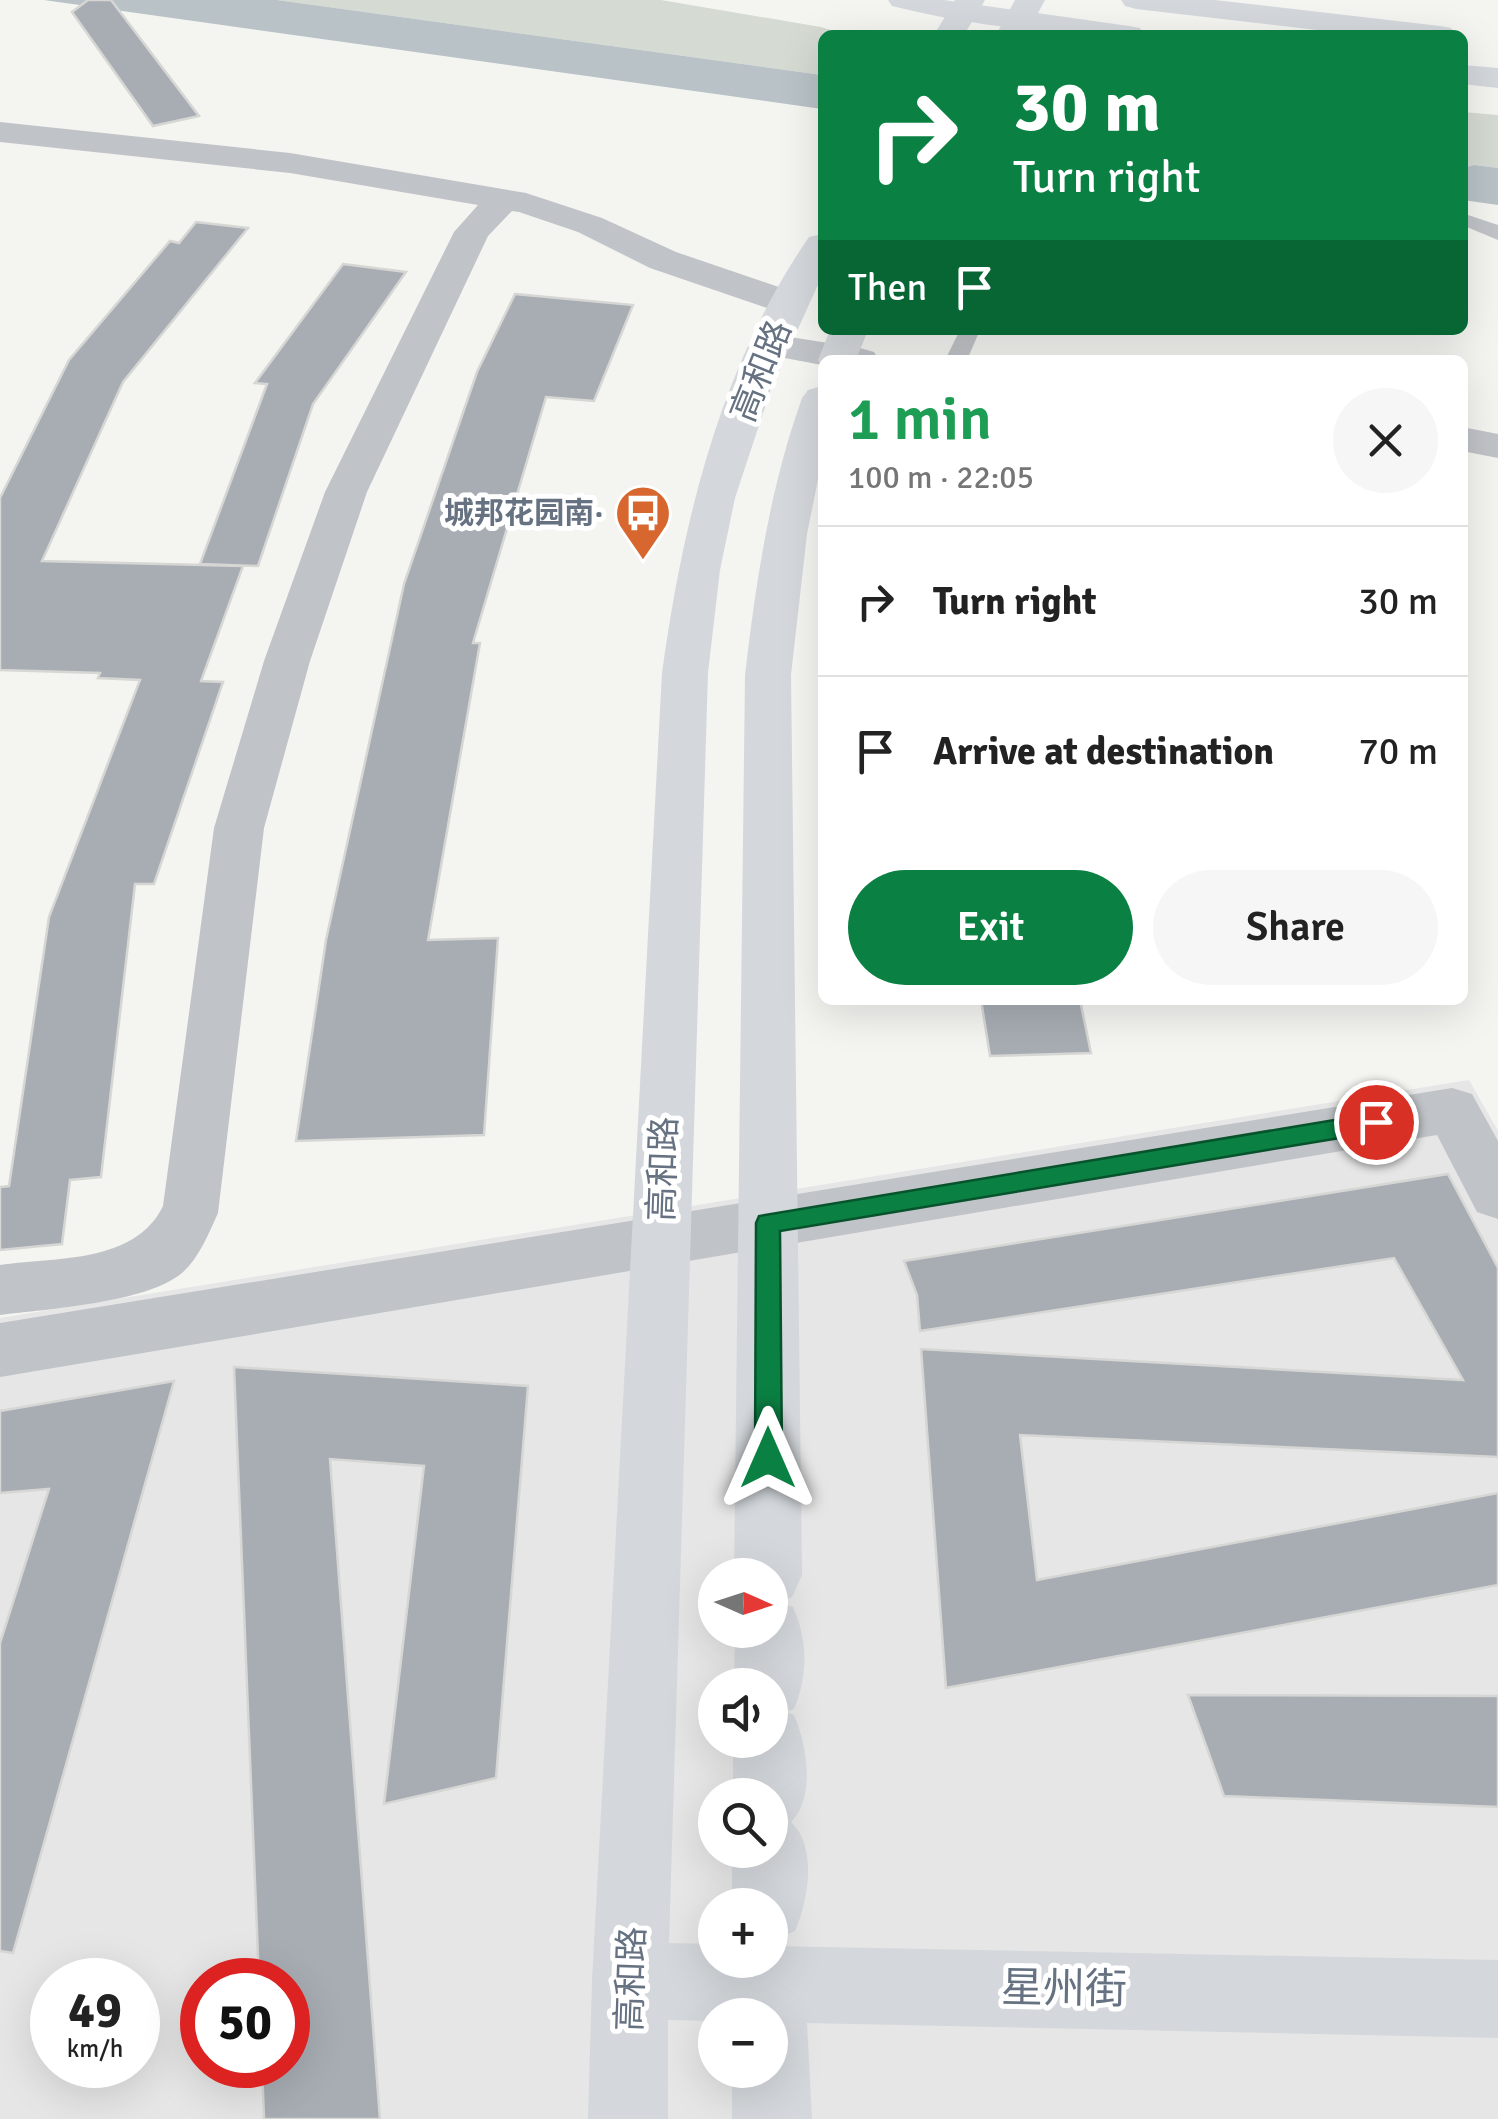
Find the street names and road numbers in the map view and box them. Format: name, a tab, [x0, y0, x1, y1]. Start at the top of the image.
street label: 高和路	[721, 314, 801, 428]
street label: 高和路	[640, 1116, 686, 1222]
street label: 高和路	[608, 1926, 654, 2032]
street label: 星州街	[1001, 1962, 1127, 2016]

